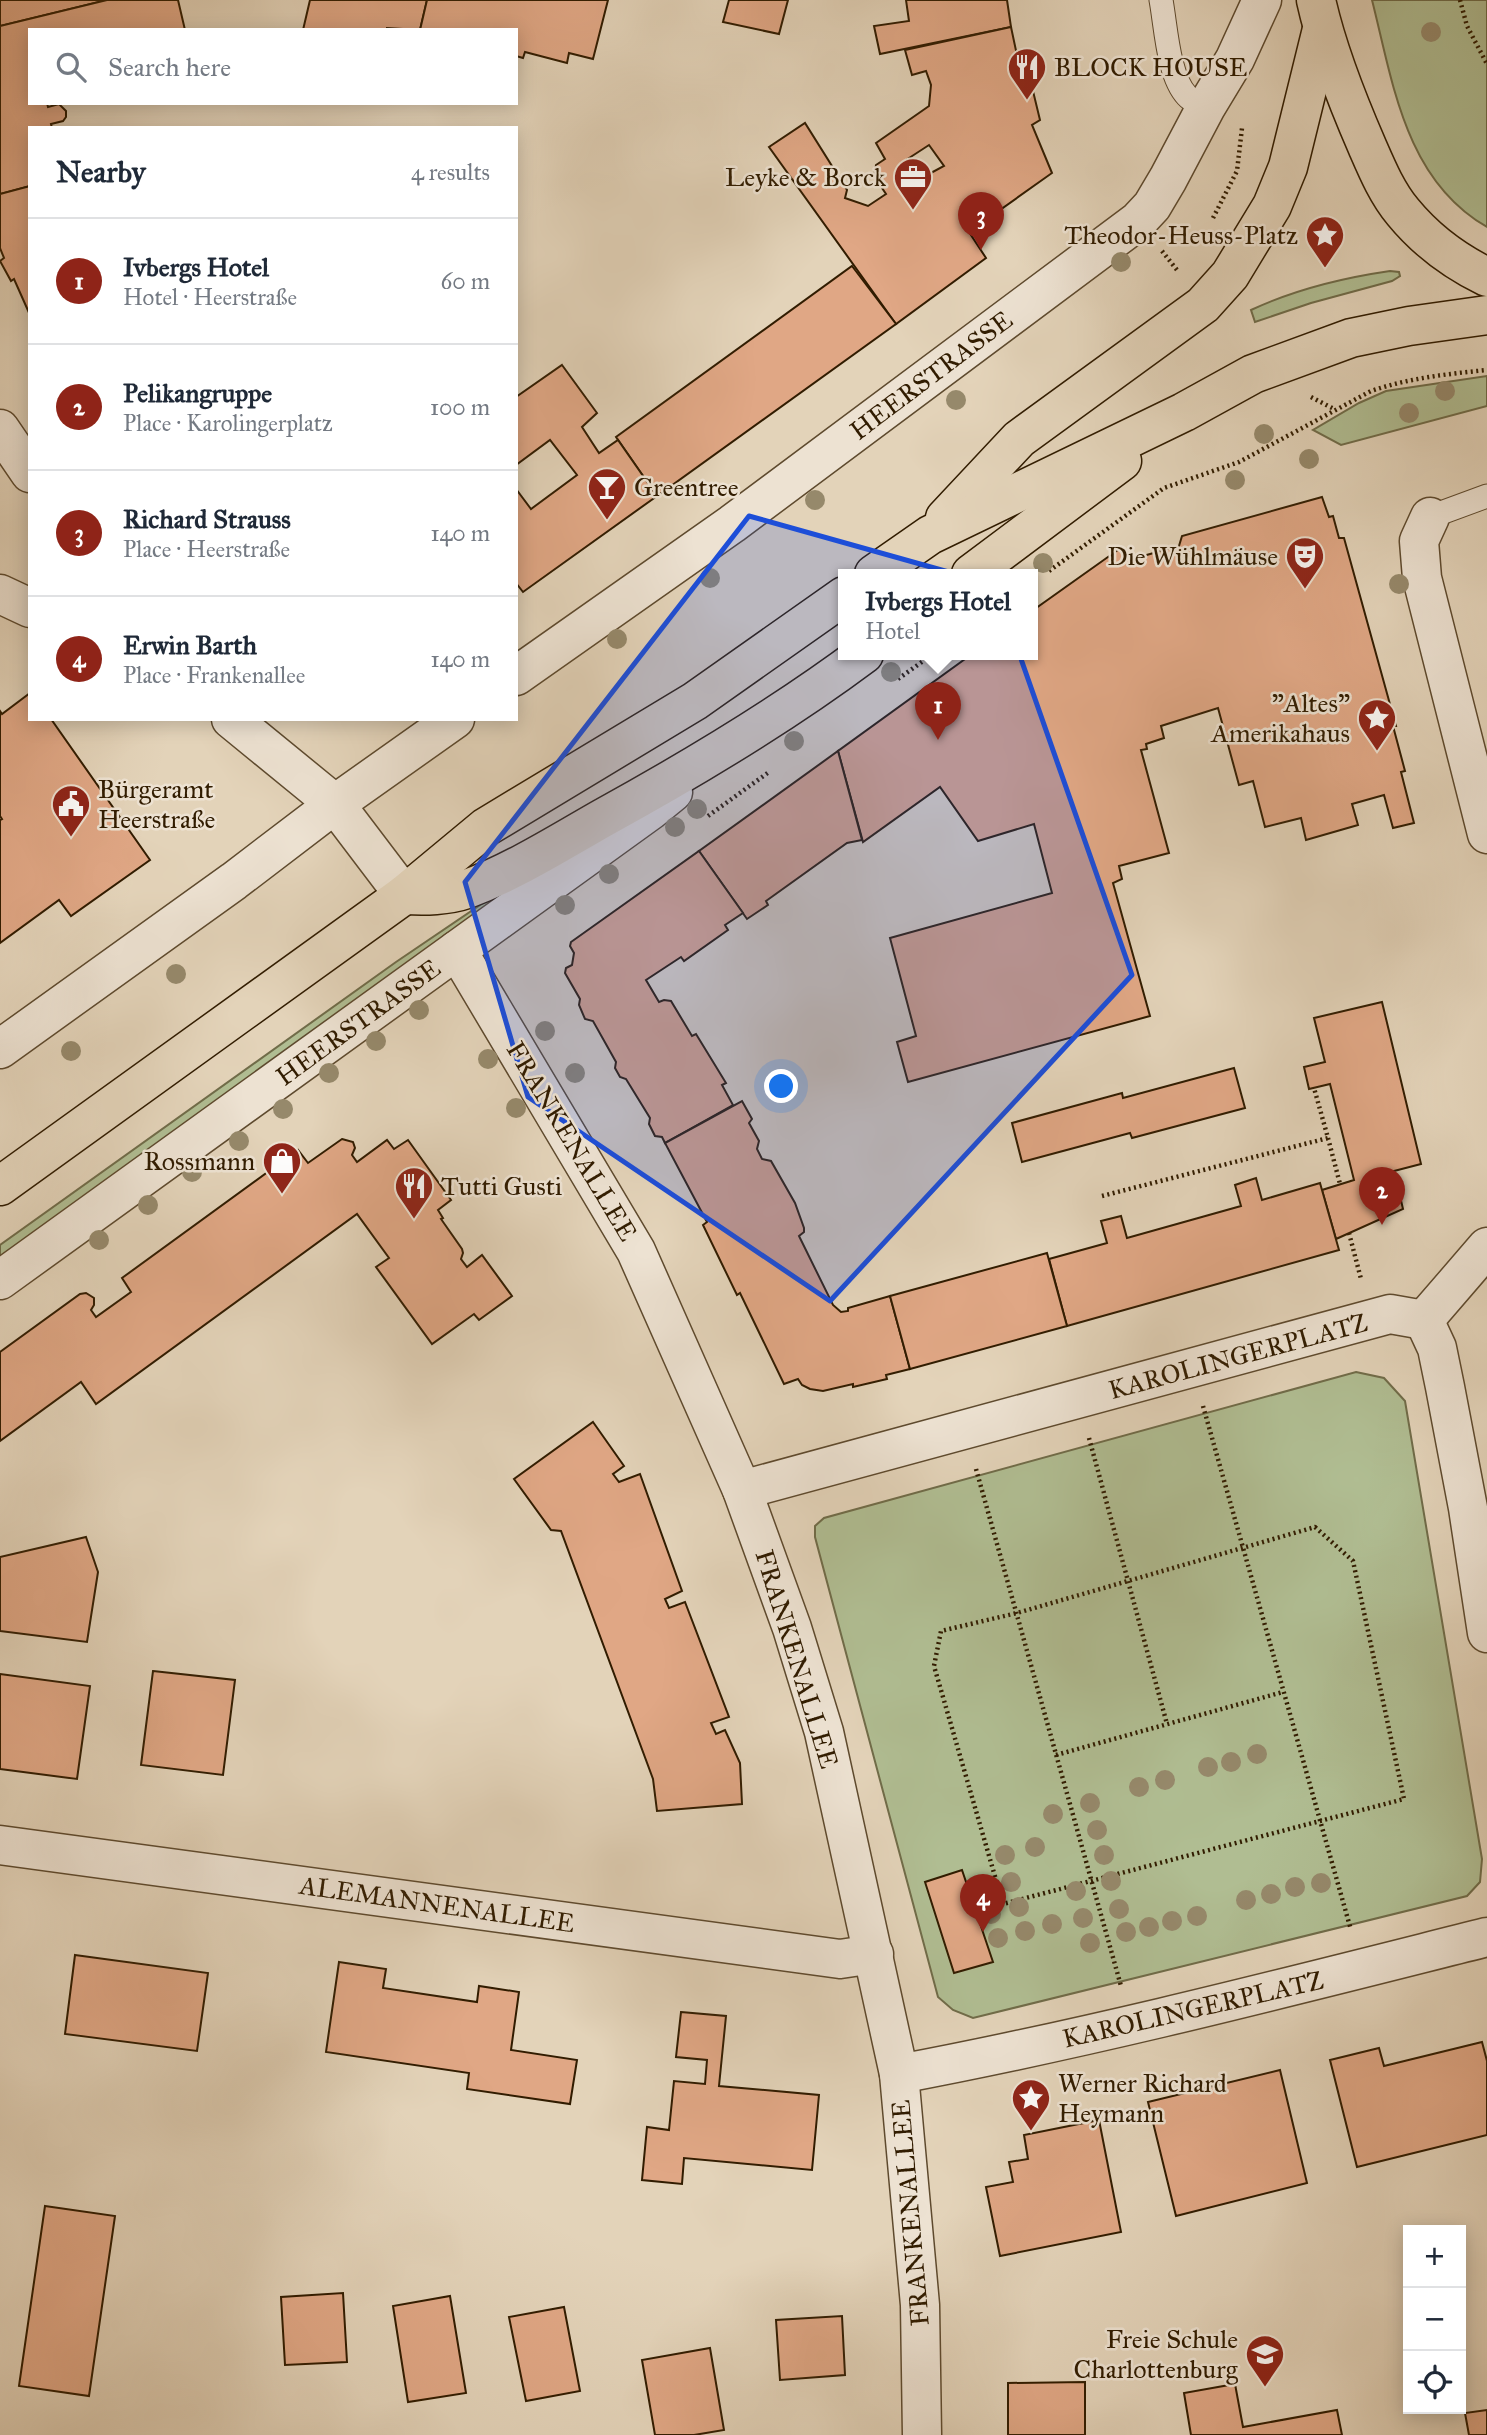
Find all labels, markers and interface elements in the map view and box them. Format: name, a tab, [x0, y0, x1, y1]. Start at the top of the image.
search box	[28, 28, 518, 105]
restaurant icon: BLOCK HOUSE	[1006, 46, 1048, 101]
icon: search	[52, 48, 90, 86]
text: Search here	[108, 51, 231, 83]
place label: BLOCK HOUSE	[1054, 51, 1248, 83]
text: Nearby	[56, 154, 146, 190]
office icon: Leyke & Borck	[892, 156, 934, 211]
text: 4 results	[411, 158, 490, 186]
place label: Leyke & Borck	[725, 161, 887, 193]
pin: 3	[958, 192, 1004, 250]
place icon: Theodor-Heuss-Platz	[1304, 214, 1346, 269]
place label: Theodor-Heuss-Platz	[1064, 219, 1298, 251]
text: Ivbergs Hotel	[123, 251, 269, 283]
text: 1	[74, 267, 84, 295]
text: 60 m	[441, 267, 490, 295]
text: Hotel · Heerstraße	[123, 283, 297, 311]
street label: HEERSTRASSE	[843, 303, 1019, 447]
text: Pelikangruppe	[123, 377, 272, 409]
text: 2	[73, 393, 85, 421]
text: 100 m	[430, 393, 490, 421]
text: Place · Karolingerplatz	[123, 409, 333, 437]
bar icon: Greentree	[586, 466, 628, 521]
place label: Greentree	[634, 471, 739, 503]
text: Richard Strauss	[123, 503, 291, 535]
text: 3	[74, 519, 84, 547]
text: 140 m	[430, 519, 490, 547]
text: Place · Heerstraße	[123, 535, 290, 563]
theatre icon: Die Wühlmäuse	[1284, 535, 1326, 590]
place label: Die Wühlmäuse	[1107, 540, 1278, 572]
popup	[838, 569, 1038, 660]
text: Ivbergs Hotel	[865, 585, 1011, 617]
text: Hotel	[865, 617, 920, 645]
text: Erwin Barth	[123, 629, 257, 661]
text: 4	[73, 645, 85, 673]
text: 140 m	[430, 645, 490, 673]
text: Place · Frankenallee	[123, 661, 305, 689]
pin: 1	[915, 682, 961, 740]
place label: "Altes" Amerikahaus	[1210, 687, 1350, 749]
place icon: "Altes" Amerikahaus	[1356, 697, 1398, 752]
place label: Bürgeramt Heerstraße	[98, 773, 216, 835]
public building icon: Bürgeramt Heerstraße	[50, 783, 92, 838]
street label: HEERSTRASSE	[270, 952, 446, 1092]
street label: FRANKENALLEE	[500, 1035, 644, 1247]
your location	[764, 1069, 798, 1103]
shop icon: Rossmann	[261, 1140, 303, 1195]
place label: Rossmann	[144, 1145, 255, 1177]
restaurant icon: Tutti Gusti	[393, 1165, 435, 1220]
pin: 2	[1359, 1167, 1405, 1225]
place label: Tutti Gusti	[441, 1170, 562, 1202]
street label: KAROLINGERPLATZ	[1105, 1306, 1371, 1406]
street label: FRANKENALLEE	[749, 1546, 845, 1772]
street label: ALEMANNENALLEE	[296, 1869, 577, 1939]
pin: 4	[960, 1874, 1006, 1932]
street label: KAROLINGERPLATZ	[1059, 1963, 1327, 2055]
place label: Werner Richard Heymann	[1058, 2067, 1227, 2129]
place icon: Werner Richard Heymann	[1010, 2077, 1052, 2132]
street label: FRANKENALLEE	[884, 2099, 936, 2327]
map controls	[1403, 2225, 1466, 2414]
button: +	[1403, 2225, 1466, 2288]
button: −	[1403, 2288, 1466, 2351]
place label: Freie Schule Charlottenburg	[1074, 2323, 1239, 2385]
school or university icon: Freie Schule Charlottenburg	[1244, 2333, 1286, 2388]
button: locate	[1403, 2351, 1466, 2414]

